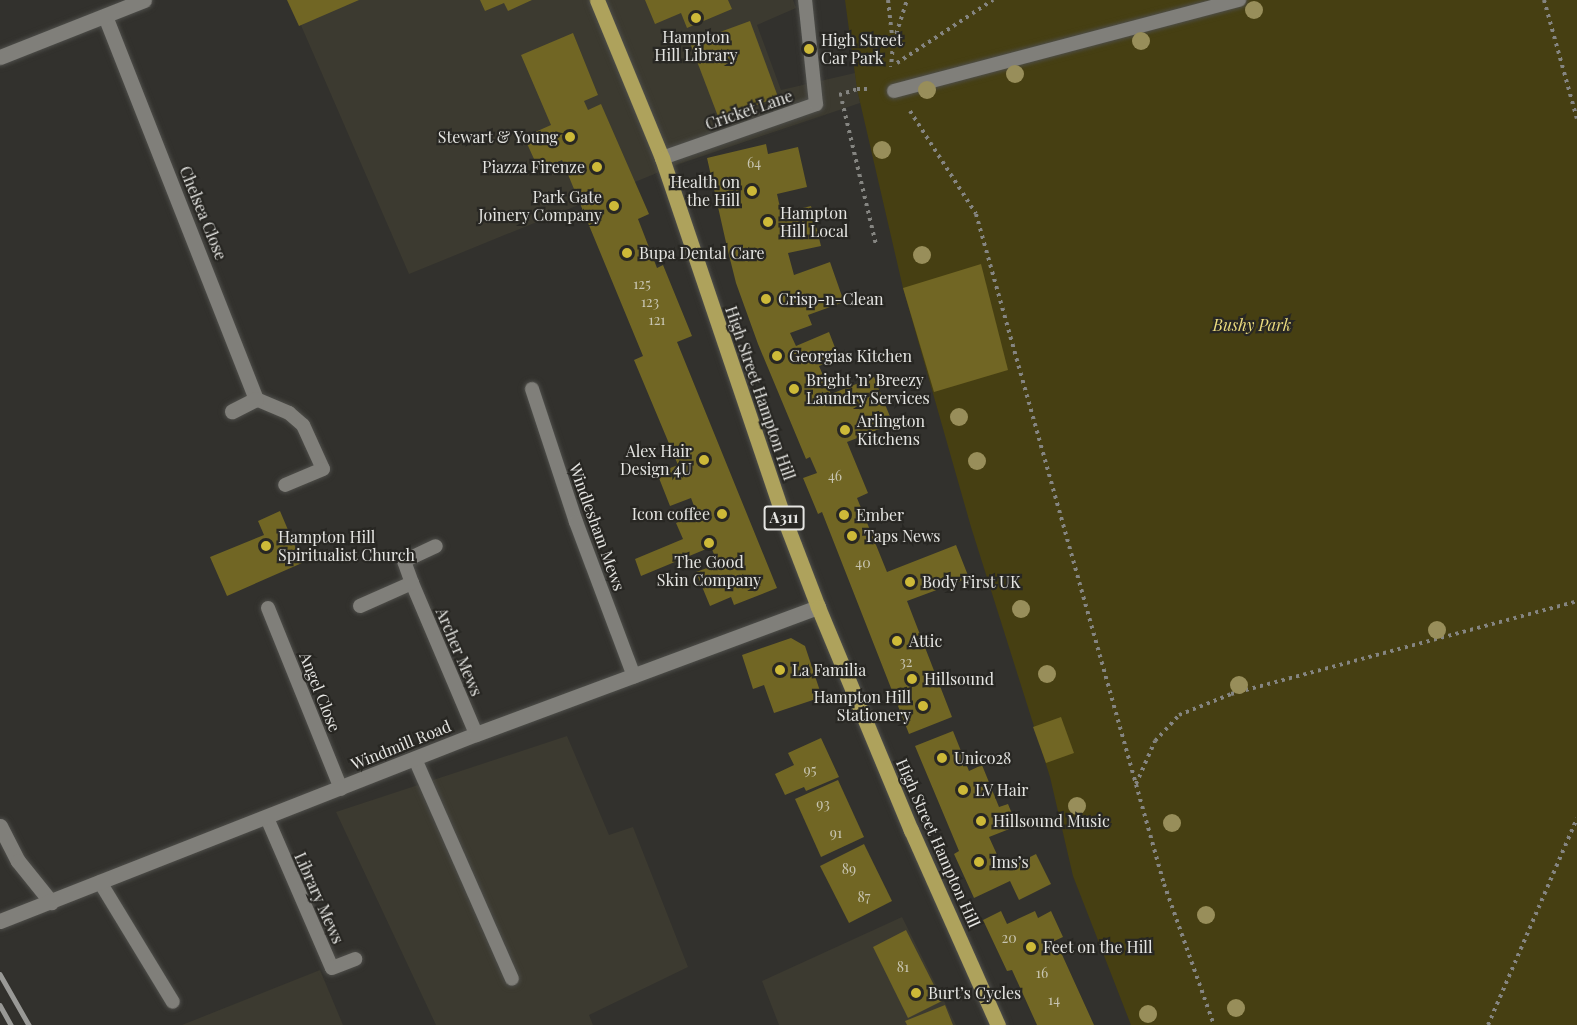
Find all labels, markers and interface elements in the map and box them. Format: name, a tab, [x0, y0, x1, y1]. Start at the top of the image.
marker: Hampton Hill Library	[689, 11, 703, 25]
place label: Hampton Hill Library	[654, 27, 738, 65]
place label: High Street Car Park	[821, 30, 903, 68]
marker: High Street Car Park	[802, 42, 816, 56]
street label: Cricket Lane	[703, 86, 795, 134]
place label: Stewart & Young	[437, 127, 558, 147]
marker: Stewart & Young	[563, 130, 577, 144]
house number: 64	[747, 155, 761, 171]
place label: Piazza Firenze	[482, 157, 585, 177]
marker: Piazza Firenze	[590, 160, 604, 174]
street label: Chelsea Close	[175, 163, 231, 263]
place label: Health on the Hill	[670, 172, 740, 210]
marker: Health on the Hill	[745, 184, 759, 198]
place label: Park Gate Joinery Company	[478, 187, 602, 225]
marker: Park Gate Joinery Company	[607, 199, 621, 213]
place label: Hampton Hill Local	[780, 203, 848, 241]
marker: Hampton Hill Local	[761, 215, 775, 229]
place label: Bupa Dental Care	[639, 243, 765, 263]
marker: Bupa Dental Care	[620, 246, 634, 260]
house number: 125	[633, 276, 651, 292]
place label: Crisp-n-Clean	[778, 289, 884, 309]
marker: Crisp-n-Clean	[759, 292, 773, 306]
house number: 123	[641, 294, 659, 310]
street label: High Street Hampton Hill	[721, 303, 799, 483]
house number: 121	[648, 312, 666, 328]
park label: Bushy Park	[1213, 315, 1291, 335]
place label: Georgias Kitchen	[789, 346, 912, 366]
marker: Georgias Kitchen	[770, 349, 784, 363]
place label: Bright ’n’ Breezy Laundry Services	[806, 370, 930, 408]
marker: Bright ’n’ Breezy Laundry Services	[787, 382, 801, 396]
place label: Arlington Kitchens	[857, 411, 925, 449]
marker: Arlington Kitchens	[838, 423, 852, 437]
place label: Alex Hair Design 4U	[620, 441, 692, 479]
marker: Alex Hair Design 4U	[697, 453, 711, 467]
street label: Windlesham Mews	[565, 461, 629, 593]
house number: 46	[828, 468, 842, 484]
place label: Icon coffee	[632, 504, 710, 524]
place label: Ember	[856, 505, 904, 525]
road number: A311	[763, 506, 805, 530]
marker: Icon coffee	[715, 507, 729, 521]
marker: Ember	[837, 508, 851, 522]
place label: Taps News	[864, 526, 941, 546]
place label: Hampton Hill Spiritualist Church	[278, 527, 415, 565]
marker: Taps News	[845, 529, 859, 543]
marker: The Good Skin Company	[702, 536, 716, 550]
marker: Hampton Hill Spiritualist Church	[259, 539, 273, 553]
place label: The Good Skin Company	[657, 552, 761, 590]
house number: 40	[855, 555, 871, 571]
place label: Body First UK	[922, 572, 1021, 592]
marker: Body First UK	[903, 575, 917, 589]
street label: Archer Mews	[432, 605, 486, 699]
place label: Attic	[909, 631, 942, 651]
marker: Attic	[890, 634, 904, 648]
street label: Angel Close	[295, 650, 345, 734]
house number: 32	[899, 654, 913, 670]
place label: La Familia	[792, 660, 866, 680]
marker: La Familia	[773, 663, 787, 677]
place label: Hillsound	[924, 669, 994, 689]
marker: Hillsound	[905, 672, 919, 686]
place label: Hampton Hill Stationery	[814, 687, 911, 725]
marker: Hampton Hill Stationery	[916, 699, 930, 713]
street label: Windmill Road	[348, 716, 454, 774]
place label: Unico28	[954, 748, 1011, 768]
marker: Unico28	[935, 751, 949, 765]
street label: High Street Hampton Hill	[892, 756, 984, 930]
house number: 95	[804, 762, 816, 778]
place label: LV Hair	[975, 780, 1029, 800]
marker: LV Hair	[956, 783, 970, 797]
house number: 93	[816, 796, 830, 812]
place label: Hillsound Music	[993, 811, 1110, 831]
marker: Hillsound Music	[974, 814, 988, 828]
house number: 91	[830, 825, 842, 841]
street label: Library Mews	[290, 849, 348, 947]
place label: Ims’s	[991, 852, 1029, 872]
marker: Ims’s	[972, 855, 986, 869]
house number: 89	[842, 861, 856, 877]
house number: 87	[858, 889, 870, 905]
house number: 20	[1001, 930, 1017, 946]
place label: Feet on the Hill	[1043, 937, 1153, 957]
marker: Feet on the Hill	[1024, 940, 1038, 954]
house number: 81	[897, 959, 909, 975]
house number: 16	[1036, 965, 1048, 981]
place label: Burt’s Cycles	[928, 983, 1021, 1003]
marker: Burt’s Cycles	[909, 986, 923, 1000]
house number: 14	[1048, 992, 1060, 1008]

